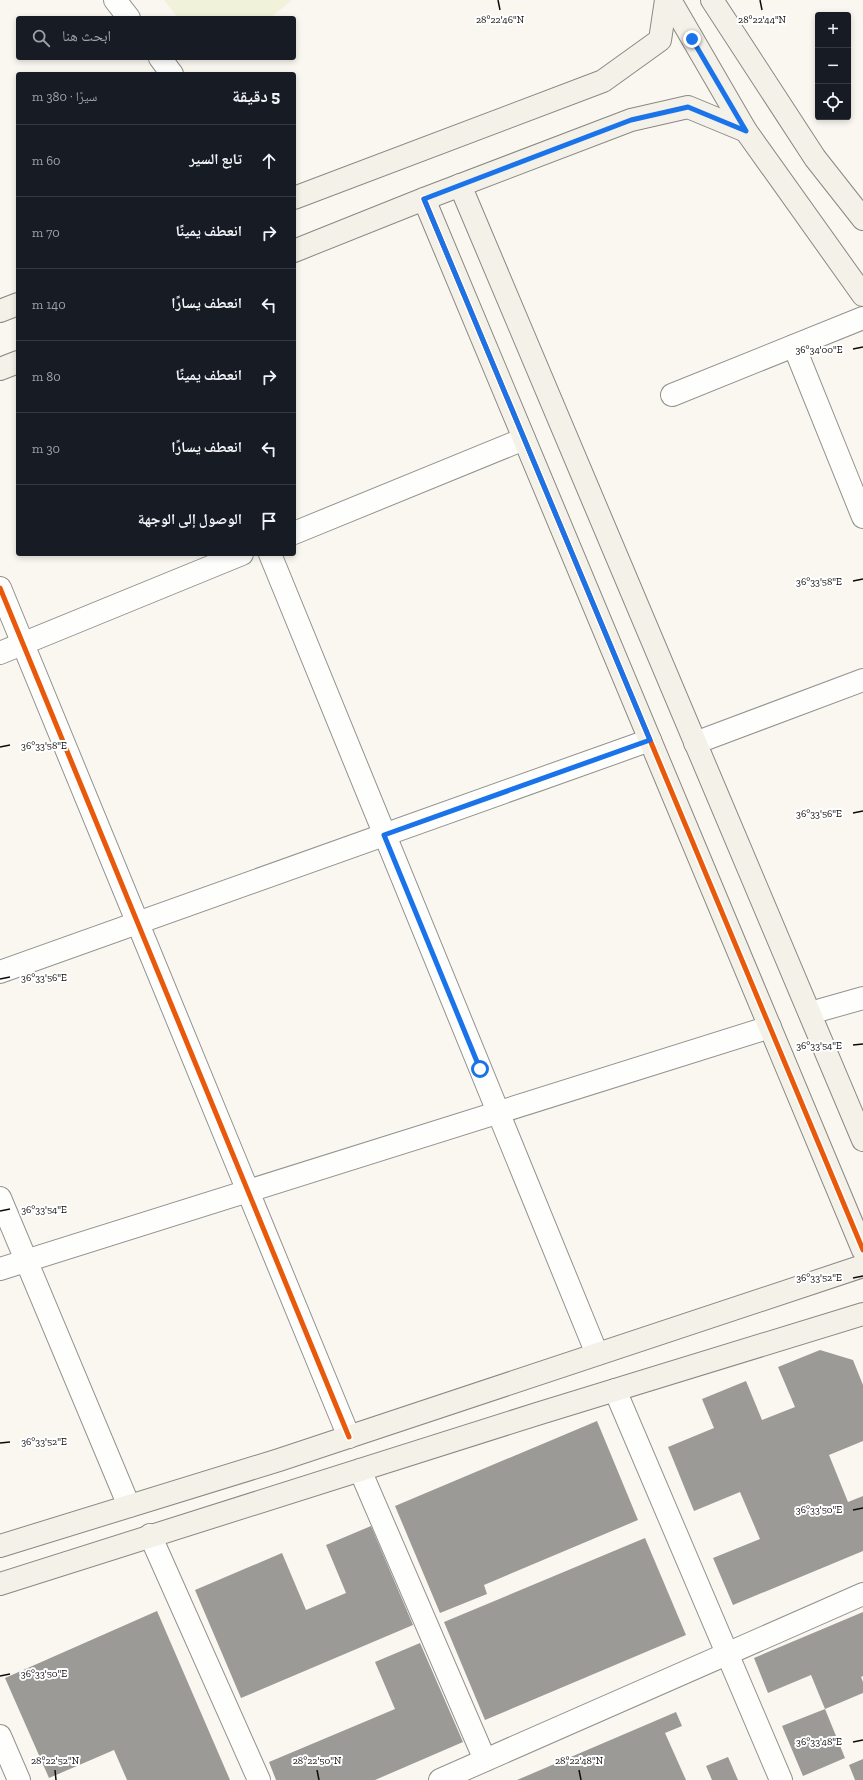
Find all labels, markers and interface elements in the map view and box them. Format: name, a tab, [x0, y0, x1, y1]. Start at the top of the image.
map controls	[815, 12, 851, 120]
button: +	[815, 12, 851, 48]
text: 28°22'46"N	[476, 14, 525, 26]
text: 28°22'44"N	[738, 14, 787, 26]
search box	[16, 16, 296, 60]
icon: search	[30, 27, 52, 49]
text: ابحث هنا	[62, 27, 111, 45]
route end	[683, 30, 701, 48]
button: −	[815, 48, 851, 84]
button: locate	[815, 84, 851, 120]
text: 5 دقيقة	[232, 86, 280, 106]
text: سيرًا · 380 m	[32, 89, 97, 104]
text: تابع السير	[189, 150, 242, 168]
icon: ahead	[258, 150, 280, 172]
text: 60 m	[32, 153, 61, 168]
text: انعطف يمينًا	[176, 222, 242, 240]
icon: right	[258, 222, 280, 244]
text: 70 m	[32, 225, 60, 240]
text: انعطف يسارًا	[171, 294, 242, 312]
icon: left	[258, 294, 280, 316]
text: 140 m	[32, 297, 66, 312]
text: 36°34'00"E	[795, 344, 843, 356]
text: انعطف يمينًا	[176, 366, 242, 384]
icon: right	[258, 366, 280, 388]
text: 80 m	[32, 369, 61, 384]
text: انعطف يسارًا	[171, 438, 242, 456]
icon: left	[258, 438, 280, 460]
text: 30 m	[32, 441, 60, 456]
text: الوصول إلى الوجهة	[138, 510, 242, 528]
icon: arrive	[258, 510, 280, 532]
text: 36°33'58"E	[796, 576, 842, 588]
text: 36°33'58"E	[21, 740, 67, 752]
text: 36°33'56"E	[796, 808, 842, 820]
text: 36°33'56"E	[21, 972, 67, 984]
text: 36°33'54"E	[796, 1040, 842, 1052]
route start	[471, 1060, 489, 1078]
text: 36°33'54"E	[21, 1204, 67, 1216]
text: 36°33'52"E	[796, 1272, 842, 1284]
text: 36°33'52"E	[21, 1436, 67, 1448]
text: 36°33'50"E	[796, 1504, 842, 1516]
text: 36°33'50"E	[21, 1668, 67, 1680]
text: 36°33'48"E	[796, 1736, 842, 1748]
text: 28°22'52"N	[31, 1755, 80, 1767]
text: 28°22'50"N	[293, 1755, 342, 1767]
text: 28°22'48"N	[555, 1755, 604, 1767]

